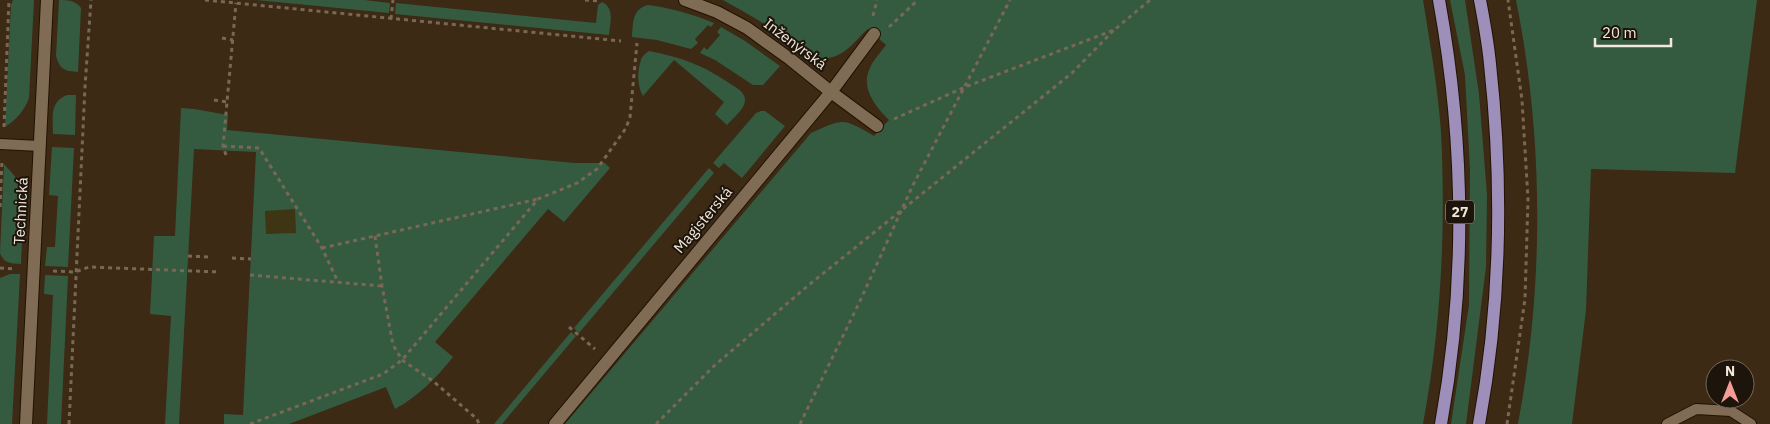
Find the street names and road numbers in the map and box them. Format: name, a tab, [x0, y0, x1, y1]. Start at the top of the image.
street label: Inženýrská	[760, 14, 831, 73]
street label: Technická	[9, 177, 32, 245]
street label: Magisterská	[669, 182, 736, 257]
road number: 27	[1446, 200, 1474, 223]

